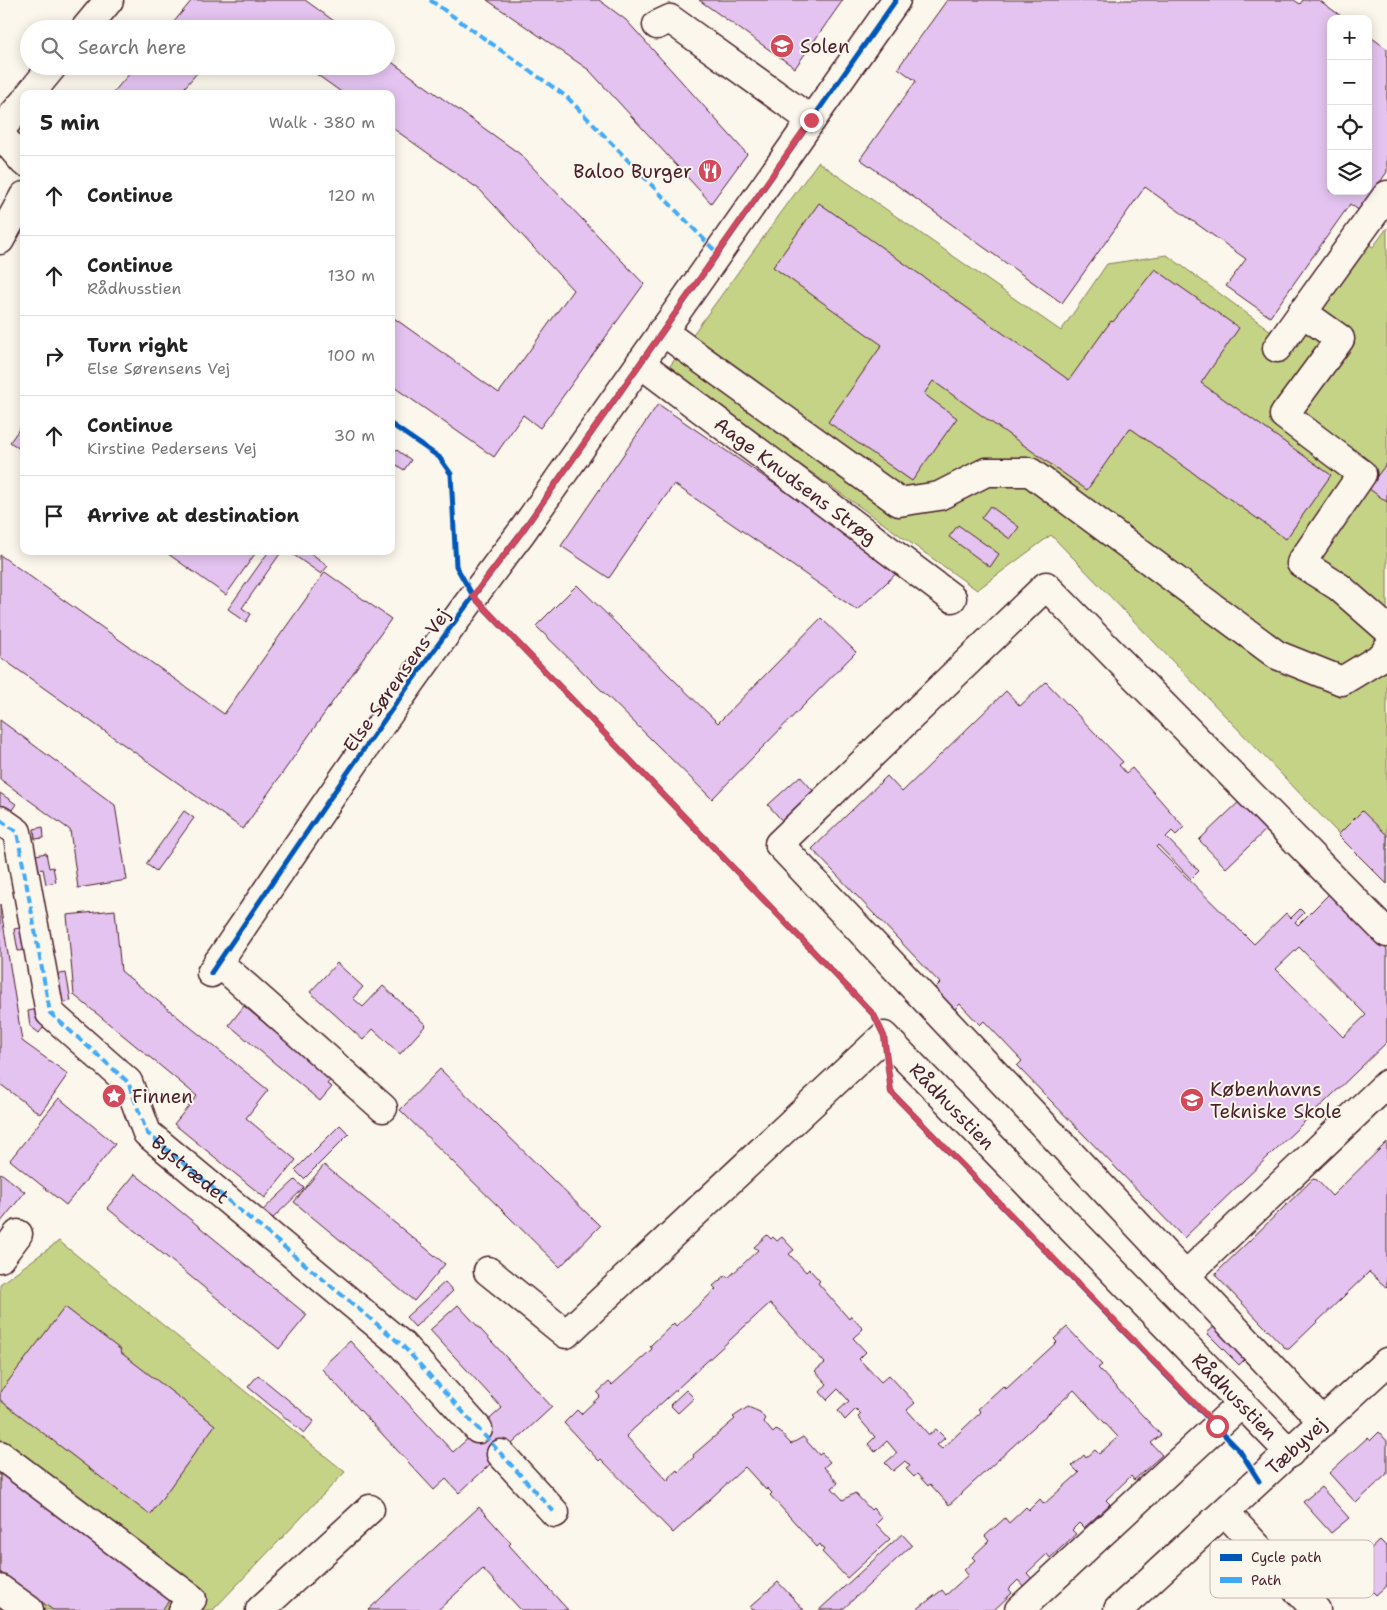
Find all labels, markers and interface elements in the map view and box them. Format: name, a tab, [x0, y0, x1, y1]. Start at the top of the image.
map controls	[1327, 15, 1372, 195]
button: +	[1327, 15, 1372, 60]
search box	[20, 20, 395, 75]
school or university icon: Solen	[769, 33, 795, 59]
icon: search	[38, 34, 66, 62]
place label: Solen	[800, 34, 850, 59]
text: Search here	[78, 35, 187, 60]
button: −	[1327, 60, 1372, 105]
button: locate	[1327, 105, 1372, 150]
text: 5 min	[40, 109, 100, 137]
route end	[800, 109, 823, 132]
text: Walk · 380 m	[269, 112, 375, 133]
button: layers	[1327, 150, 1372, 195]
restaurant icon: Baloo Burger	[697, 158, 723, 184]
place label: Baloo Burger	[573, 159, 692, 184]
icon: ahead	[40, 182, 68, 210]
text: Continue	[87, 183, 173, 208]
text: 120 m	[328, 185, 375, 206]
text: Continue	[87, 253, 173, 278]
icon: ahead	[40, 262, 68, 290]
text: 130 m	[328, 265, 375, 286]
text: Rådhusstien	[87, 278, 181, 299]
text: Turn right	[87, 333, 188, 358]
icon: right	[40, 342, 68, 370]
text: 100 m	[327, 345, 375, 366]
text: Else Sørensens Vej	[87, 358, 230, 379]
street label: Aage Knudsens Strøg	[709, 411, 882, 550]
text: Continue	[87, 413, 173, 438]
icon: ahead	[40, 422, 68, 450]
text: 30 m	[334, 425, 375, 446]
text: Kirstine Pedersens Vej	[87, 438, 257, 459]
icon: arrive	[40, 502, 68, 530]
text: Arrive at destination	[87, 503, 299, 528]
street label: Else Sørensens Vej	[337, 604, 455, 757]
street label: Rådhusstien	[904, 1058, 1000, 1155]
place label: Københavns Tekniske Skole	[1210, 1077, 1342, 1124]
place icon: Finnen	[101, 1083, 127, 1109]
place label: Finnen	[132, 1084, 193, 1109]
school or university icon: Københavns Tekniske Skole	[1179, 1087, 1205, 1113]
street label: Bystrædet	[146, 1130, 235, 1209]
street label: Rådhusstien	[1186, 1348, 1283, 1446]
street label: Tæbyvej	[1261, 1412, 1332, 1481]
route start	[1206, 1415, 1229, 1438]
legend	[1210, 1540, 1374, 1598]
text: Cycle path	[1251, 1548, 1322, 1566]
text: Path	[1251, 1571, 1282, 1589]

